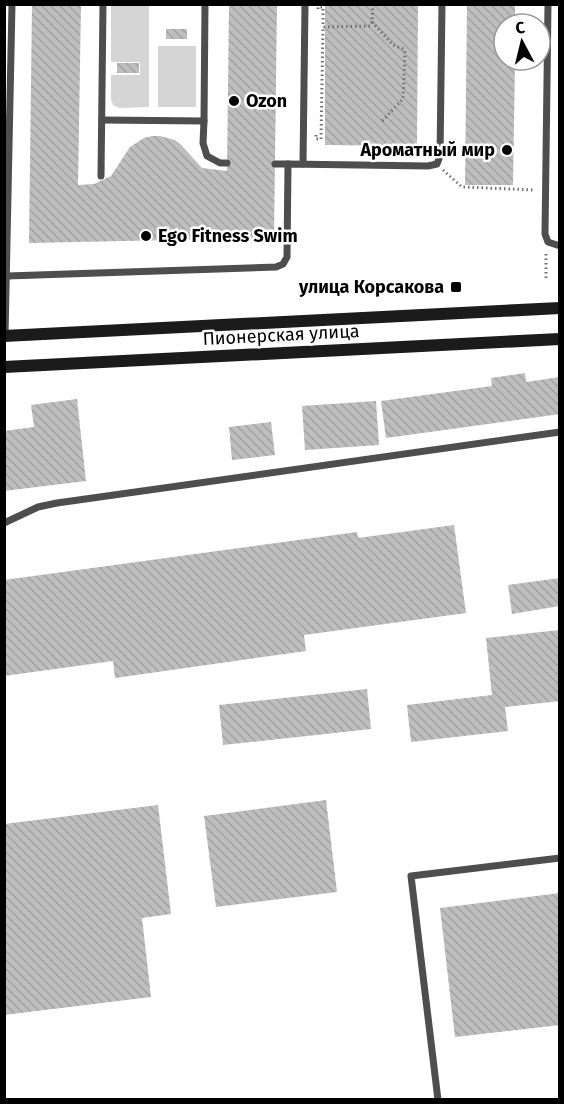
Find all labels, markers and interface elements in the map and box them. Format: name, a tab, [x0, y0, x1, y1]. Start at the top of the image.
north arrow	[492, 12, 552, 72]
text: С	[515, 18, 527, 38]
place label: Ozon	[246, 90, 287, 112]
marker: Ozon	[227, 94, 241, 108]
place label: Ароматный мир	[359, 139, 495, 161]
marker: Ароматный мир	[500, 143, 514, 157]
place label: Ego Fitness Swim	[158, 225, 298, 247]
marker: Ego Fitness Swim	[139, 229, 153, 243]
place label: улица Корсакова	[298, 276, 444, 298]
marker: улица Корсакова	[449, 280, 463, 294]
street label: Пионерская улица	[202, 320, 360, 350]

